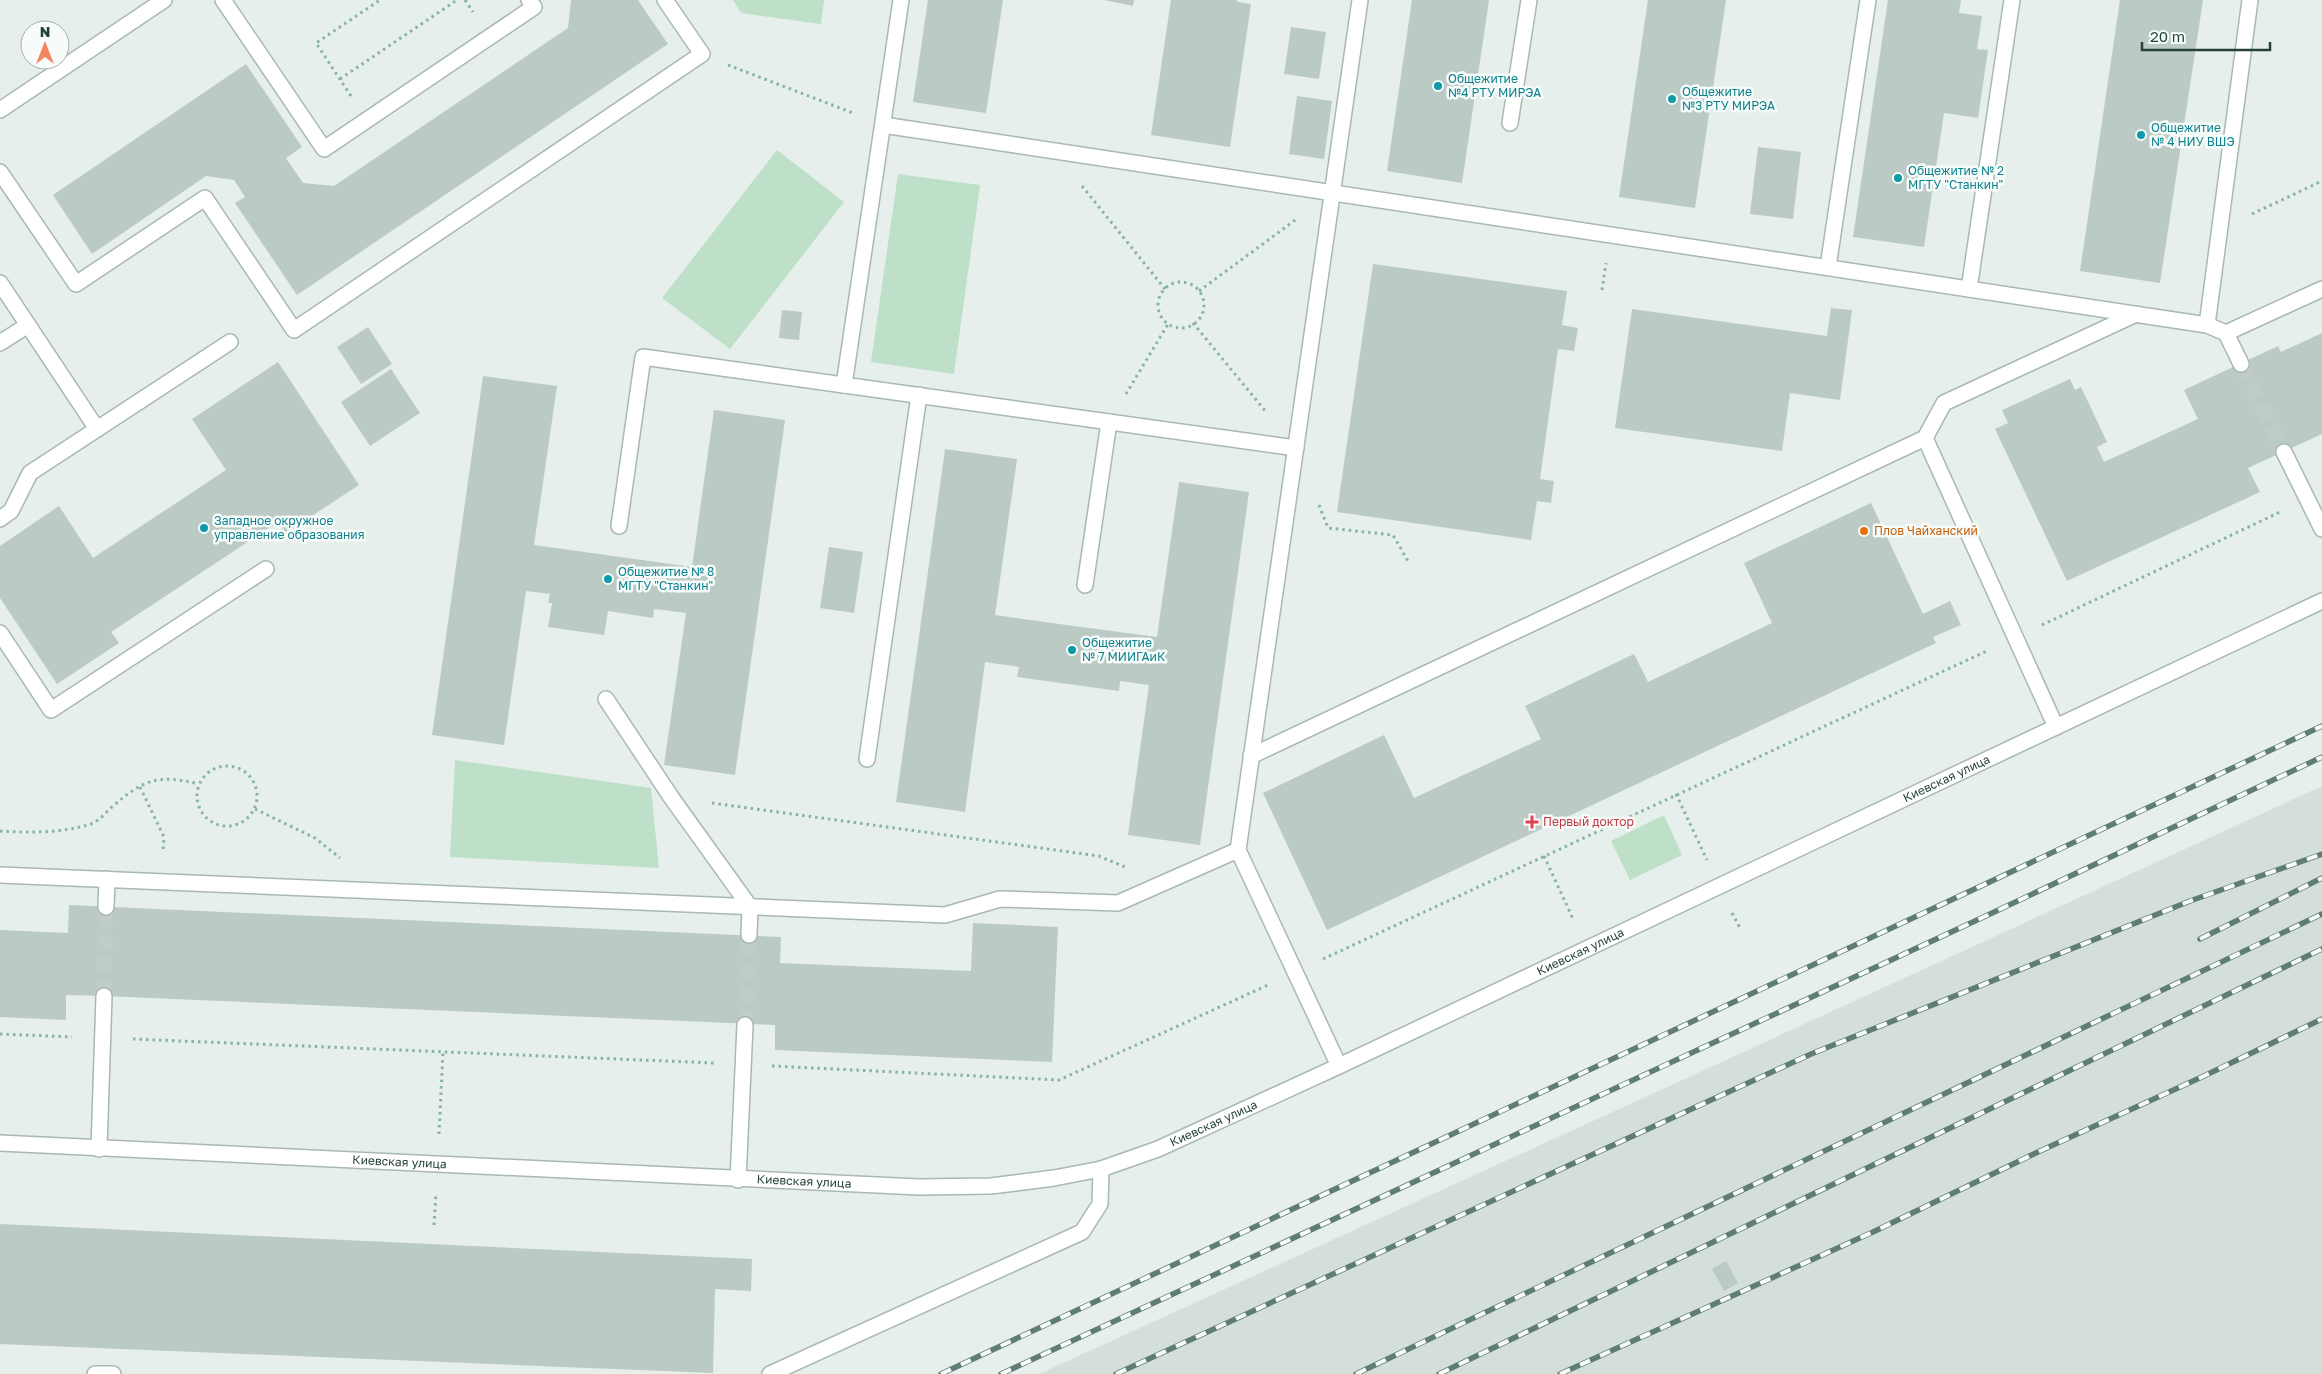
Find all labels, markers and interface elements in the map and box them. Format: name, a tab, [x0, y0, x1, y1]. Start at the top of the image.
north arrow	[20, 20, 70, 70]
scale bar	[2142, 20, 2270, 52]
text: N	[40, 23, 50, 40]
text: 20 m	[2150, 27, 2185, 45]
place label: Общежитие №4 РТУ МИРЭА	[1448, 71, 1541, 100]
marker: Общежитие №4 РТУ МИРЭА	[1432, 80, 1444, 92]
place label: Общежитие №3 РТУ МИРЭА	[1682, 84, 1775, 113]
marker: Общежитие №3 РТУ МИРЭА	[1666, 93, 1678, 105]
place label: Общежитие № 4 НИУ ВШЭ	[2151, 120, 2235, 149]
marker: Общежитие № 4 НИУ ВШЭ	[2135, 129, 2147, 141]
place label: Общежитие № 2 МГТУ "Станкин"	[1908, 163, 2004, 192]
marker: Общежитие № 2 МГТУ "Станкин"	[1892, 172, 1904, 184]
place label: Западное окружное управление образования	[214, 513, 364, 542]
marker: Западное окружное управление образования	[198, 522, 210, 534]
place label: Плов Чайханский	[1874, 523, 1978, 538]
marker: Плов Чайханский	[1858, 525, 1870, 537]
place label: Общежитие № 8 МГТУ "Станкин"	[618, 564, 714, 593]
marker: Общежитие № 8 МГТУ "Станкин"	[602, 573, 614, 585]
place label: Общежитие № 7 МИИГАиК	[1082, 635, 1166, 664]
marker: Общежитие № 7 МИИГАиК	[1066, 644, 1078, 656]
street label: Киевская улица	[1900, 751, 1992, 805]
place label: Первый доктор	[1543, 814, 1634, 829]
marker: Первый доктор	[1525, 815, 1539, 829]
street label: Киевская улица	[1534, 924, 1626, 978]
street label: Киевская улица	[1167, 1097, 1260, 1150]
street label: Киевская улица	[352, 1152, 447, 1171]
street label: Киевская улица	[756, 1171, 852, 1191]

